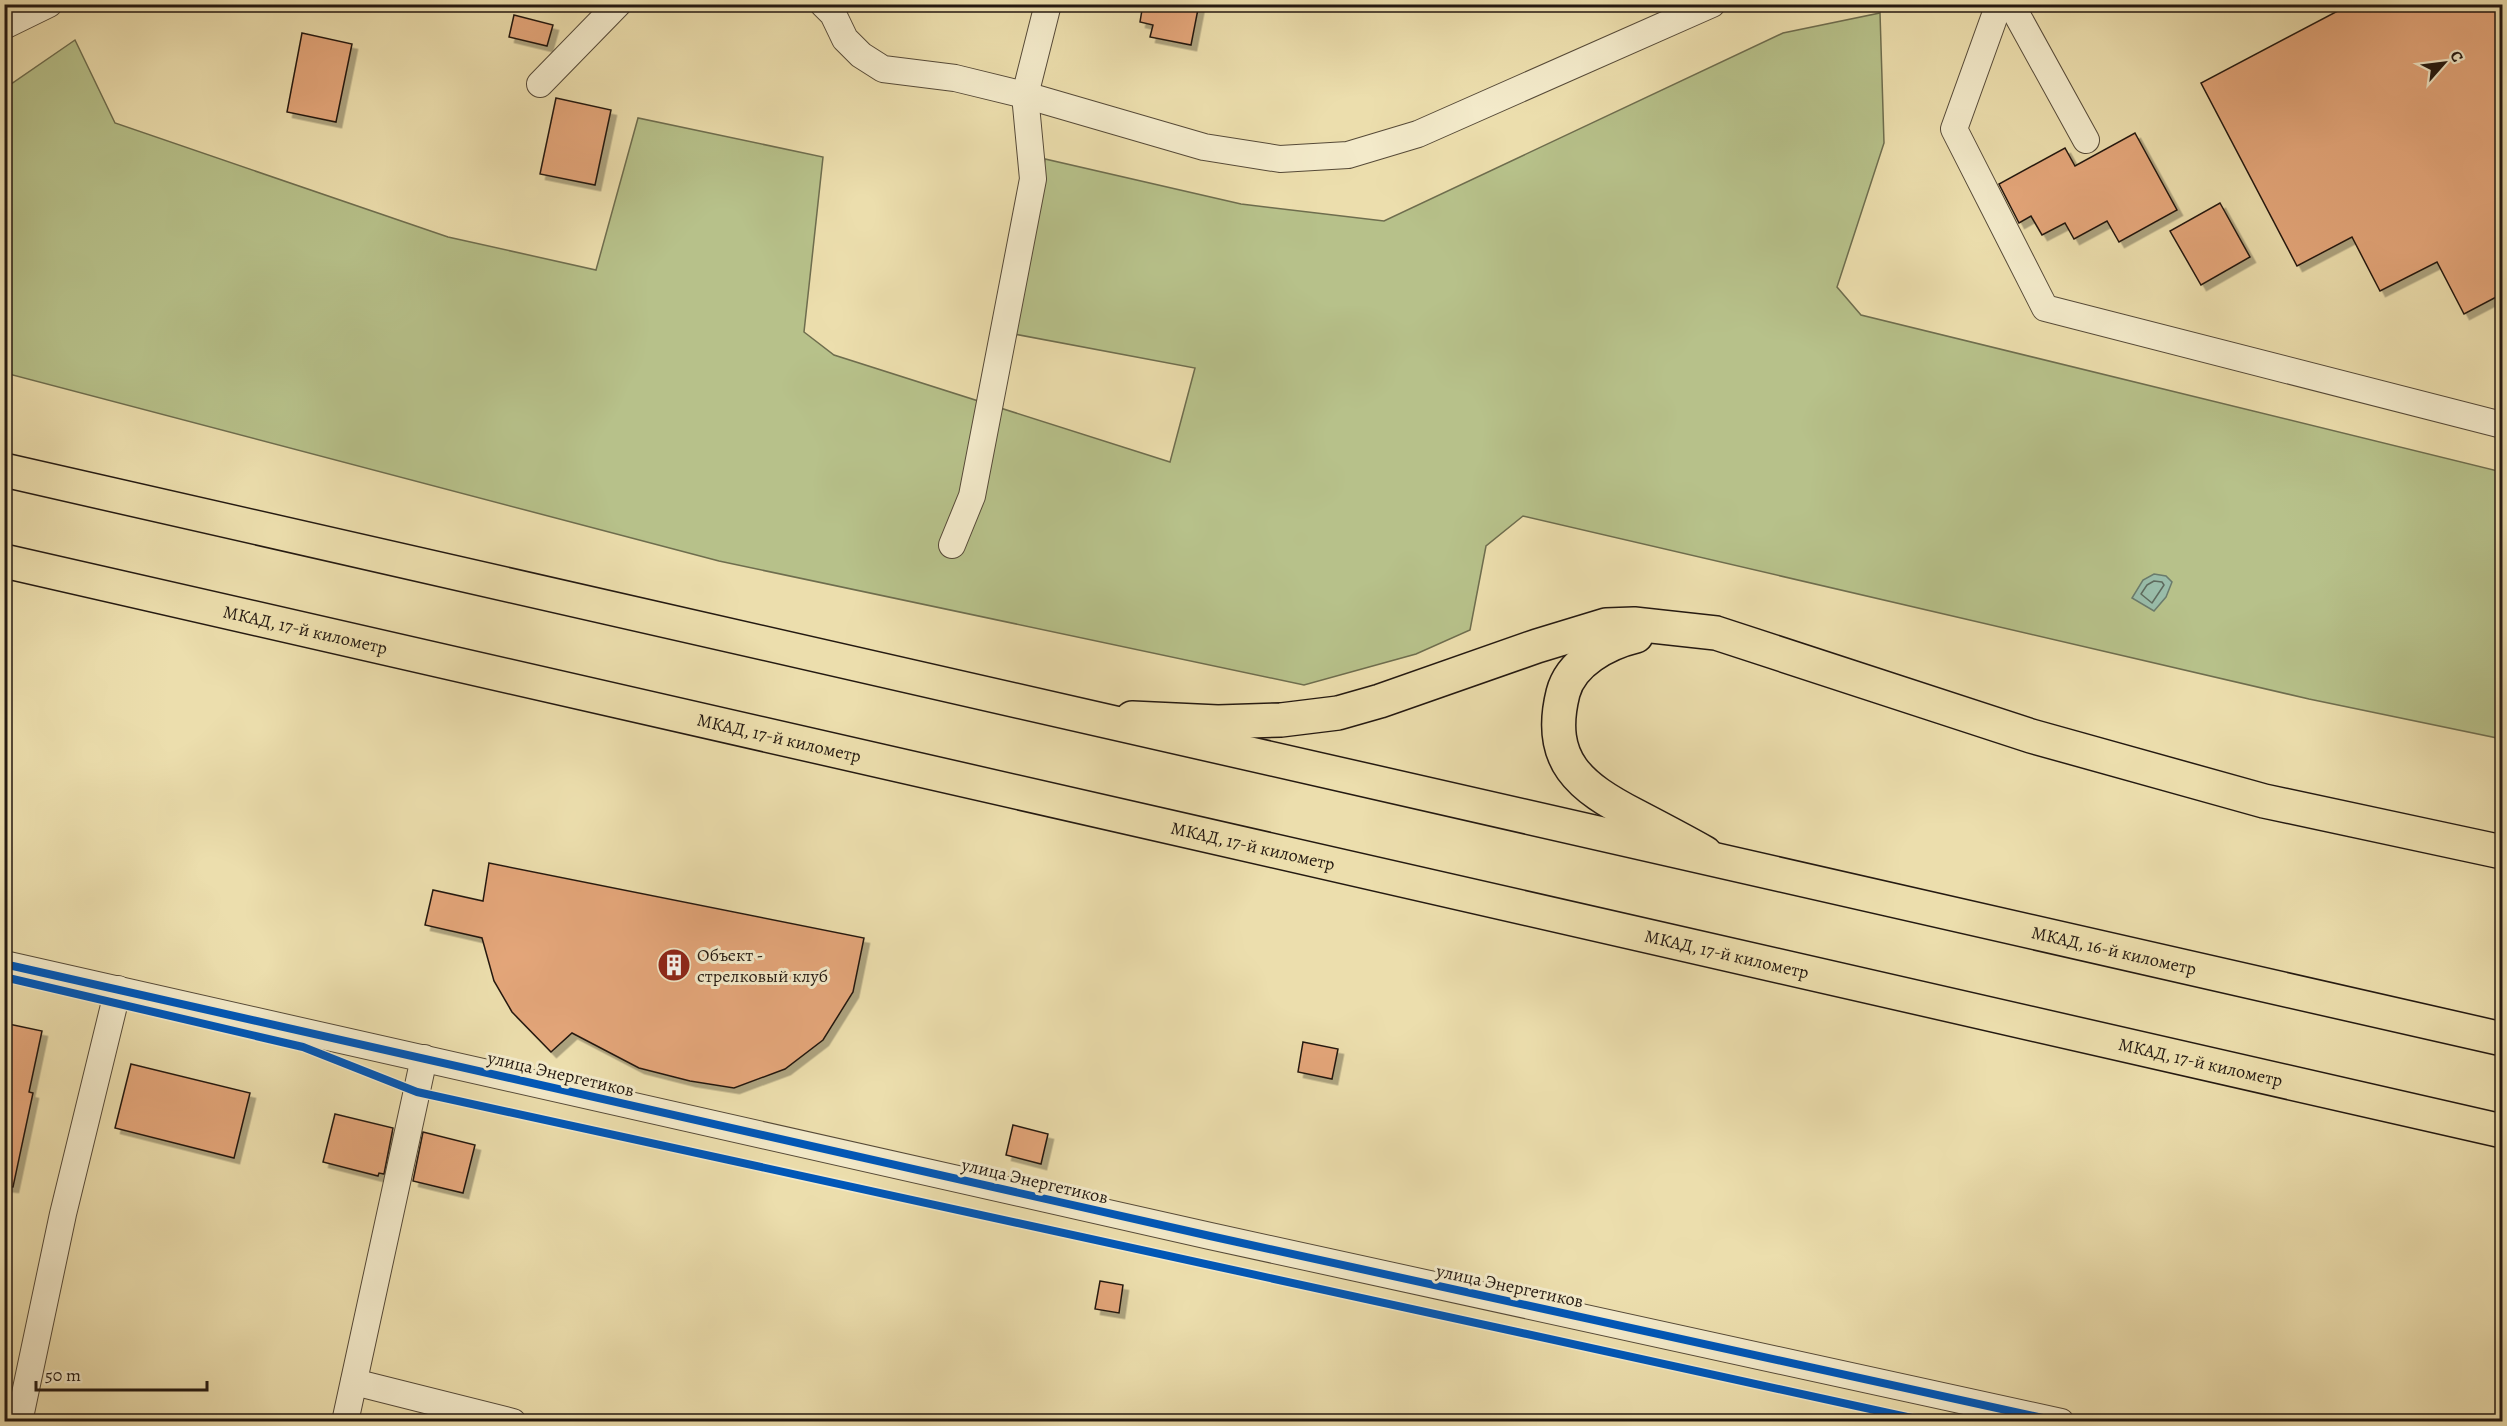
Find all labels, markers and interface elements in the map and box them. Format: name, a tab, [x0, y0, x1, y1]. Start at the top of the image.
north arrow	[2414, 33, 2474, 93]
text: С	[2444, 47, 2468, 66]
street label: МКАД, 17-й километр	[221, 599, 390, 660]
street label: МКАД, 17-й километр	[695, 707, 864, 768]
street label: МКАД, 17-й километр	[1168, 816, 1337, 876]
street label: МКАД, 16-й километр	[2029, 920, 2199, 981]
street label: МКАД, 17-й километр	[1642, 924, 1811, 984]
place label: Объект - стрелковый клуб	[697, 943, 828, 988]
building icon: Объект - стрелковый клуб	[656, 947, 692, 983]
street label: МКАД, 17-й километр	[2116, 1032, 2285, 1093]
street label: улица Энергетиков	[484, 1045, 637, 1103]
street label: улица Энергетиков	[958, 1152, 1111, 1210]
street label: улица Энергетиков	[1433, 1258, 1586, 1313]
scale bar	[36, 1354, 207, 1392]
text: 50 m	[45, 1363, 81, 1387]

